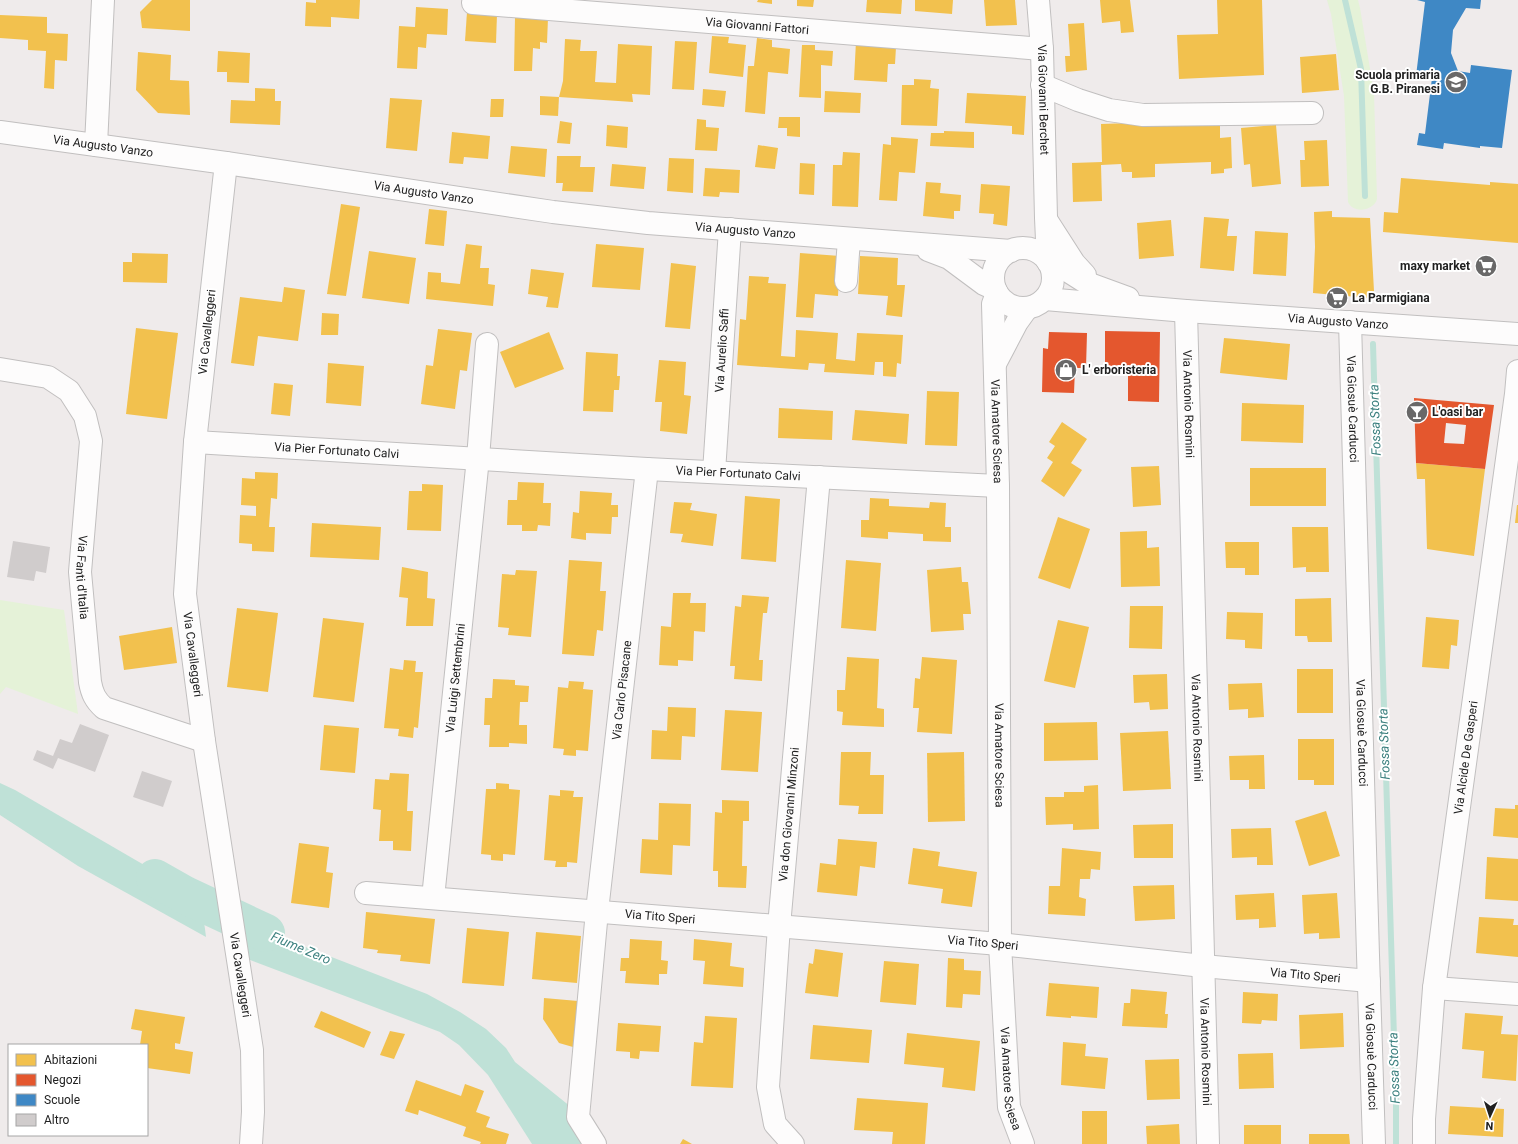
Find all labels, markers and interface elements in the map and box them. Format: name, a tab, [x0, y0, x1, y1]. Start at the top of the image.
street label: Via Giovanni Fattori	[705, 15, 810, 37]
street label: Via Giovanni Berchet	[1035, 44, 1052, 155]
place label: Scuola primaria G.B. Piranesi	[1355, 68, 1441, 96]
school or university icon: Scuola primaria G.B. Piranesi	[1443, 69, 1469, 95]
street label: Via Augusto Vanzo	[52, 132, 154, 160]
street label: Via Augusto Vanzo	[373, 178, 475, 207]
street label: Via Augusto Vanzo	[694, 220, 796, 241]
supermarket icon: maxy market	[1473, 253, 1499, 279]
place label: maxy market	[1400, 259, 1470, 273]
supermarket icon: La Parmigiana	[1324, 285, 1350, 311]
street label: Via Cavalleggeri	[196, 289, 218, 375]
place label: La Parmigiana	[1352, 291, 1430, 305]
street label: Via Aurelio Saffi	[712, 308, 732, 393]
street label: Via Augusto Vanzo	[1287, 311, 1389, 332]
street label: Via Antonio Rosmini	[1180, 350, 1197, 458]
street label: Via Giosuè Carducci	[1344, 355, 1361, 463]
shop icon: L' erboristeria	[1053, 357, 1079, 383]
place label: L' erboristeria	[1082, 363, 1157, 377]
street label: Via Amatore Sciesa	[988, 379, 1005, 484]
water label: Fossa Storta	[1366, 384, 1384, 456]
bar icon: L'oasi bar	[1404, 399, 1430, 425]
place label: L'oasi bar	[1432, 405, 1484, 419]
street label: Via Pier Fortunato Calvi	[274, 440, 400, 461]
street label: Via Pier Fortunato Calvi	[675, 463, 801, 483]
street label: Via Fanti d'Italia	[73, 535, 91, 620]
street label: Via Cavalleggeri	[180, 611, 205, 698]
street label: Via Luigi Settembrini	[443, 623, 468, 734]
street label: Via Carlo Pisacane	[609, 640, 635, 741]
street label: Via Antonio Rosmini	[1189, 674, 1205, 782]
street label: Via Giosuè Carducci	[1353, 679, 1370, 787]
street label: Via Alcide De Gasperi	[1451, 700, 1481, 815]
street label: Via Amatore Sciesa	[992, 703, 1006, 807]
water label: Fossa Storta	[1375, 708, 1393, 780]
street label: Via don Giovanni Minzoni	[776, 746, 802, 882]
street label: Via Tito Speri	[624, 907, 696, 926]
water label: Fiume Zero	[269, 929, 333, 967]
street label: Via Cavalleggeri	[227, 932, 254, 1018]
street label: Via Tito Speri	[947, 933, 1019, 953]
street label: Via Tito Speri	[1269, 965, 1341, 985]
street label: Via Antonio Rosmini	[1197, 998, 1214, 1106]
street label: Via Giosuè Carducci	[1363, 1003, 1380, 1111]
street label: Via Amatore Sciesa	[998, 1027, 1024, 1132]
water label: Fossa Storta	[1385, 1032, 1403, 1104]
legend	[8, 1044, 148, 1136]
text: Abitazioni	[44, 1053, 97, 1067]
text: Negozi	[44, 1073, 81, 1087]
text: Scuole	[44, 1093, 80, 1107]
north arrow	[1470, 1096, 1510, 1136]
text: Altro	[44, 1113, 70, 1127]
text: N	[1485, 1119, 1494, 1132]

